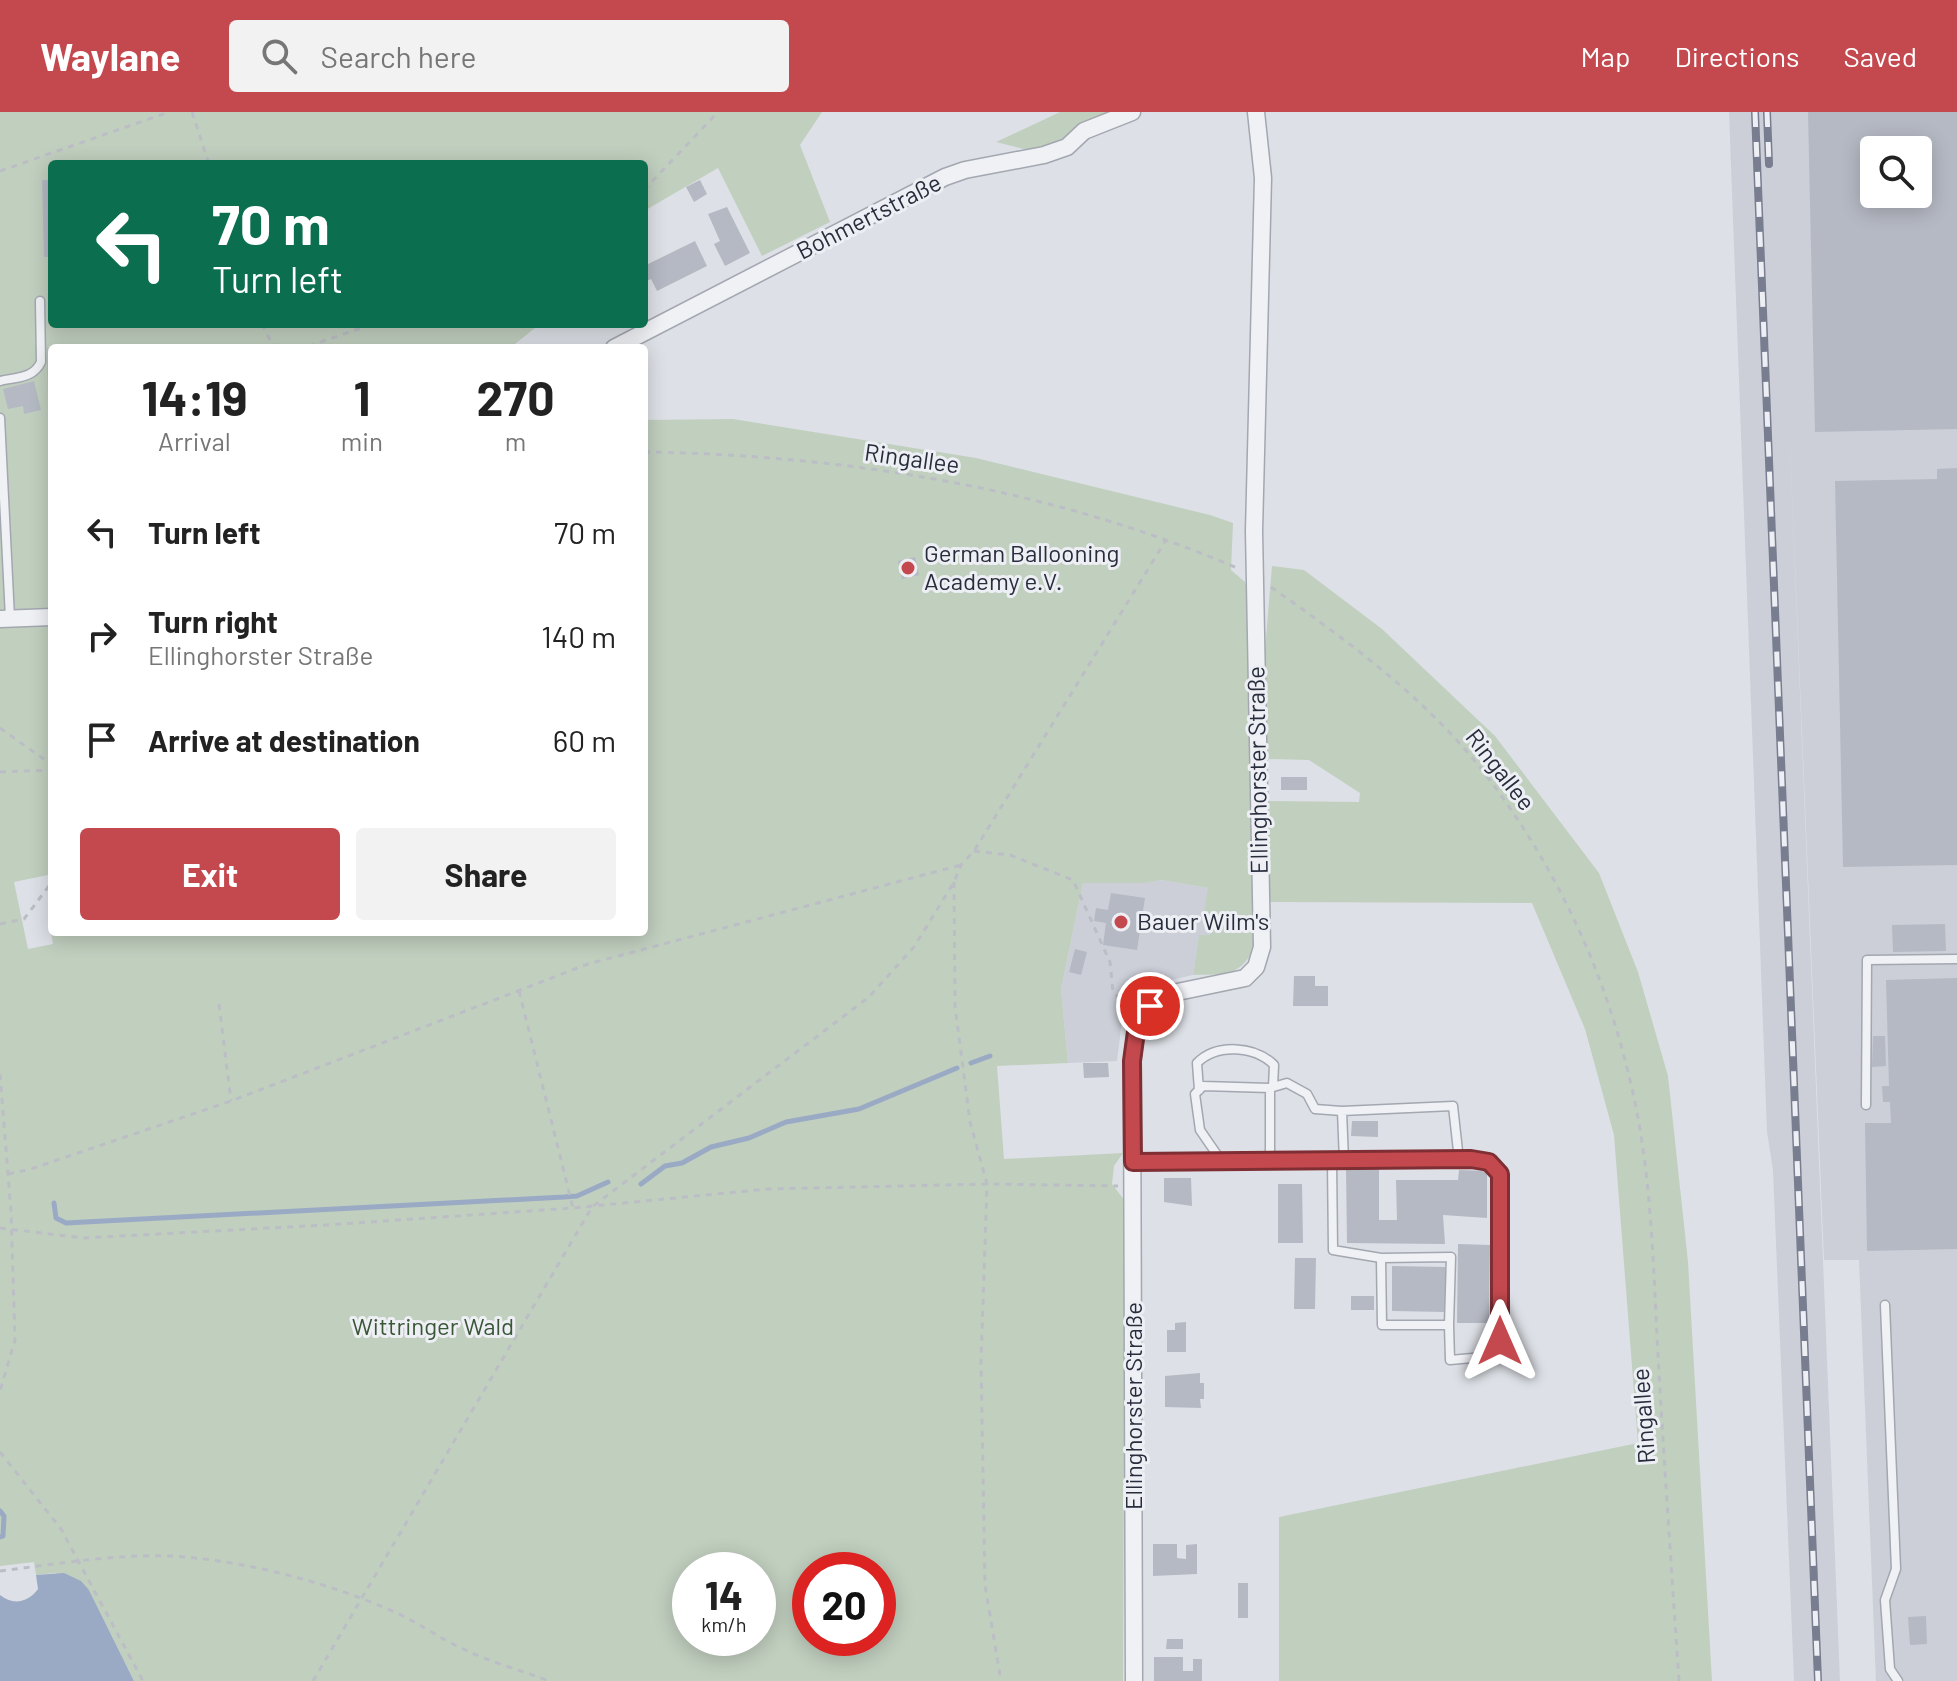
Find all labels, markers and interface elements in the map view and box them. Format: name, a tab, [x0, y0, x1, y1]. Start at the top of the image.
search box	[229, 20, 789, 92]
text: Waylane	[40, 33, 181, 79]
icon: search	[257, 34, 301, 78]
text: Search here	[321, 38, 476, 74]
text: Map	[1581, 39, 1630, 73]
text: Directions	[1674, 39, 1800, 73]
text: Saved	[1844, 39, 1917, 73]
map controls	[1860, 136, 1932, 208]
button: search	[1860, 136, 1932, 208]
street label: Bohmertstraße	[791, 167, 946, 265]
text: 70 m	[212, 189, 330, 256]
icon: left	[80, 192, 184, 296]
text: Turn left	[212, 257, 343, 300]
text: 14:19	[141, 368, 247, 426]
text: 1	[353, 368, 370, 426]
text: 270	[476, 368, 555, 426]
text: Arrival	[158, 425, 231, 456]
text: min	[341, 425, 383, 456]
text: m	[505, 425, 526, 456]
street label: Ringallee	[863, 437, 962, 479]
icon: left	[80, 510, 124, 554]
text: Turn left	[148, 514, 261, 550]
text: 70 m	[554, 514, 616, 550]
place label: German Ballooning Academy e.V.	[924, 538, 1119, 595]
marker: German Ballooning Academy e.V.	[899, 559, 917, 577]
text: Turn right	[148, 603, 278, 639]
icon: right	[80, 614, 124, 658]
text: 140 m	[541, 618, 616, 654]
text: Ellinghorster Straße	[148, 639, 373, 670]
street label: Ellinghorster Straße	[1240, 666, 1273, 874]
icon: arrive	[80, 718, 124, 762]
text: Arrive at destination	[148, 722, 420, 758]
text: 60 m	[553, 722, 616, 758]
street label: Ringallee	[1460, 723, 1542, 816]
button: Exit	[80, 828, 340, 920]
button: Share	[356, 828, 616, 920]
place label: Bauer Wilm's	[1137, 906, 1269, 935]
marker: Bauer Wilm's	[1112, 913, 1130, 931]
pin	[1116, 972, 1184, 1040]
icon: arrive	[1128, 984, 1172, 1028]
position arrow	[1458, 1299, 1542, 1383]
street label: Ellinghorster Straße	[1118, 1302, 1147, 1510]
park label: Wittringer Wald	[352, 1311, 514, 1340]
street label: Ringallee	[1625, 1367, 1660, 1465]
speed limit sign: 20	[792, 1552, 896, 1656]
text: 14	[705, 1570, 743, 1618]
text: km/h	[701, 1612, 747, 1636]

